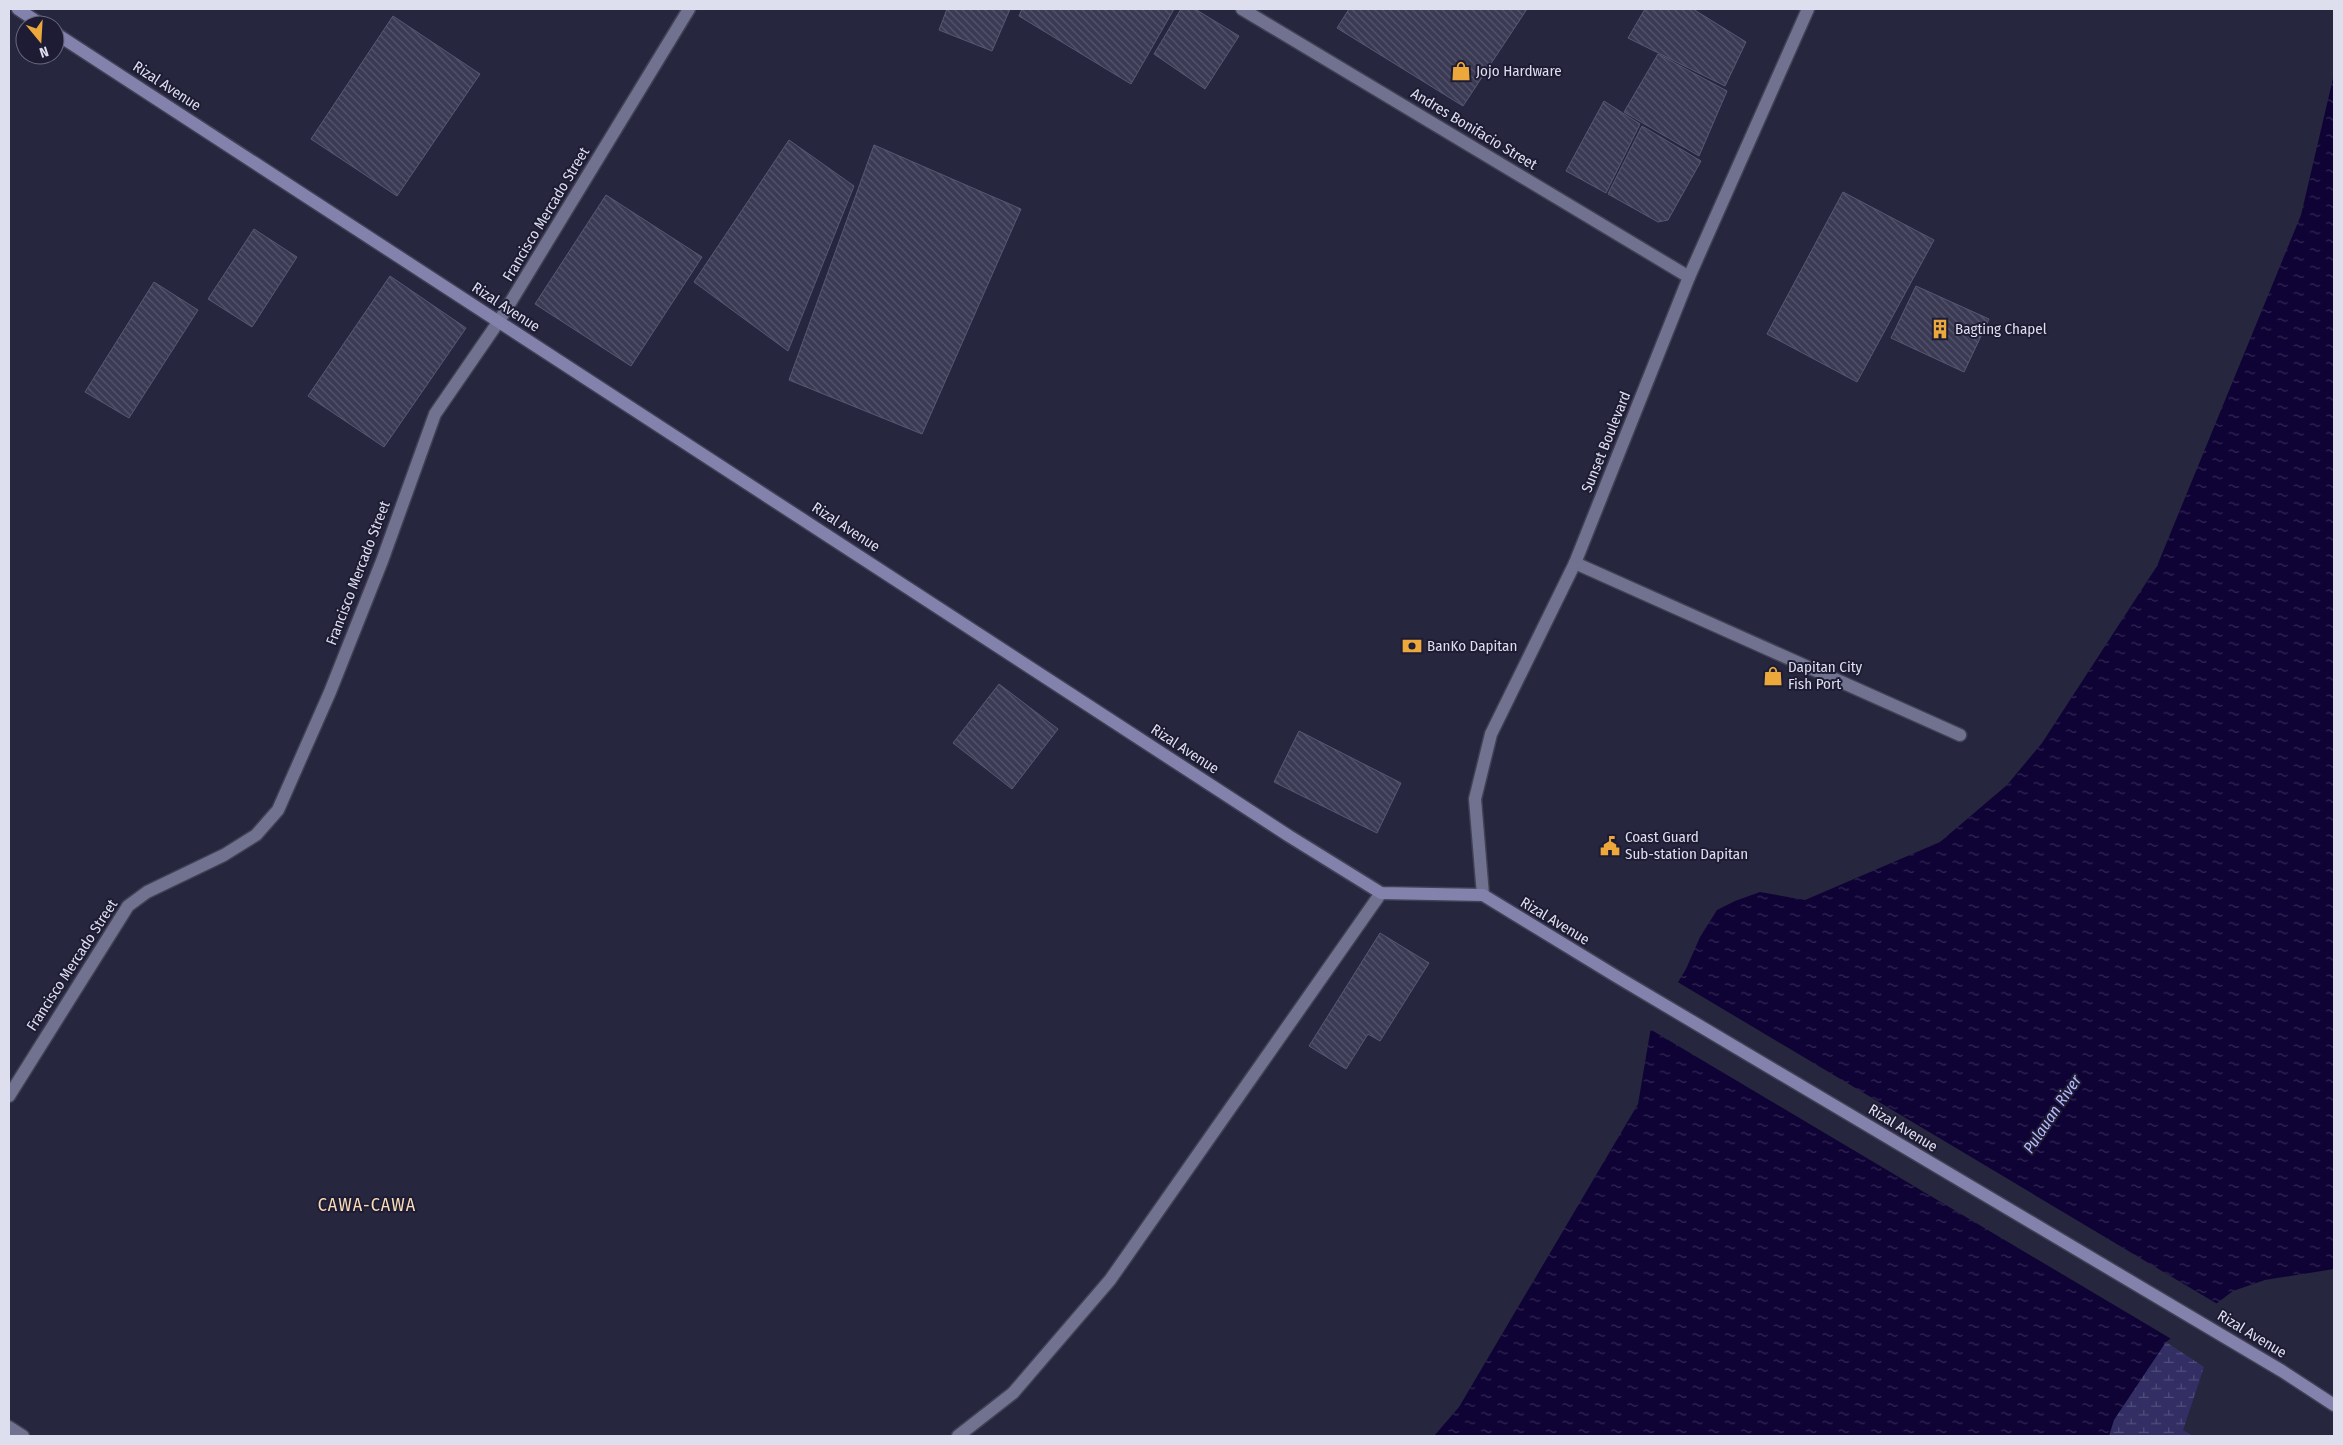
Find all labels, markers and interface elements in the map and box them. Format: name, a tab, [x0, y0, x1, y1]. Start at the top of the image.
north arrow	[15, 15, 65, 65]
text: N	[37, 43, 50, 61]
street label: Rizal Avenue	[130, 57, 204, 115]
shop icon: Jojo Hardware	[1450, 60, 1472, 82]
place label: Jojo Hardware	[1476, 62, 1562, 80]
street label: Andres Bonifacio Street	[1408, 84, 1540, 174]
street label: Francisco Mercado Street	[499, 144, 593, 284]
street label: Rizal Avenue	[469, 278, 543, 336]
building icon: Bagting Chapel	[1929, 318, 1951, 340]
place label: Bagting Chapel	[1955, 320, 2047, 338]
street label: Sunset Boulevard	[1578, 389, 1634, 495]
street label: Francisco Mercado Street	[322, 498, 394, 648]
street label: Rizal Avenue	[809, 498, 883, 556]
bank icon: BanKo Dapitan	[1401, 635, 1423, 657]
place label: BanKo Dapitan	[1427, 637, 1517, 655]
place label: Dapitan City Fish Port	[1788, 658, 1863, 693]
shop icon: Dapitan City Fish Port	[1762, 665, 1784, 687]
street label: Rizal Avenue	[1148, 720, 1222, 778]
place label: Coast Guard Sub-station Dapitan	[1625, 828, 1748, 863]
public building icon: Coast Guard Sub-station Dapitan	[1599, 835, 1621, 857]
street label: Rizal Avenue	[1517, 893, 1593, 949]
street label: Francisco Mercado Street	[23, 896, 121, 1034]
water label: Pulauan River	[2019, 1071, 2085, 1157]
street label: Rizal Avenue	[1865, 1100, 1941, 1156]
district label: CAWA-CAWA	[318, 1194, 416, 1216]
street label: Rizal Avenue	[2214, 1306, 2290, 1362]

